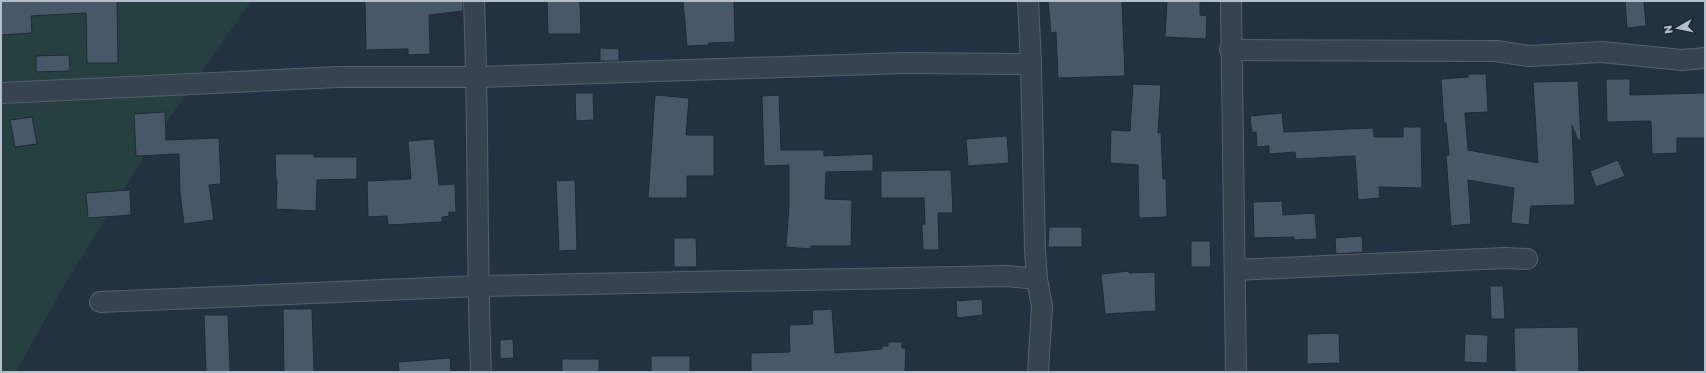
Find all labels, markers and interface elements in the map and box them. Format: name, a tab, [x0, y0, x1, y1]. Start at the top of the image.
north arrow	[1658, 8, 1698, 48]
text: N	[1661, 24, 1675, 35]

